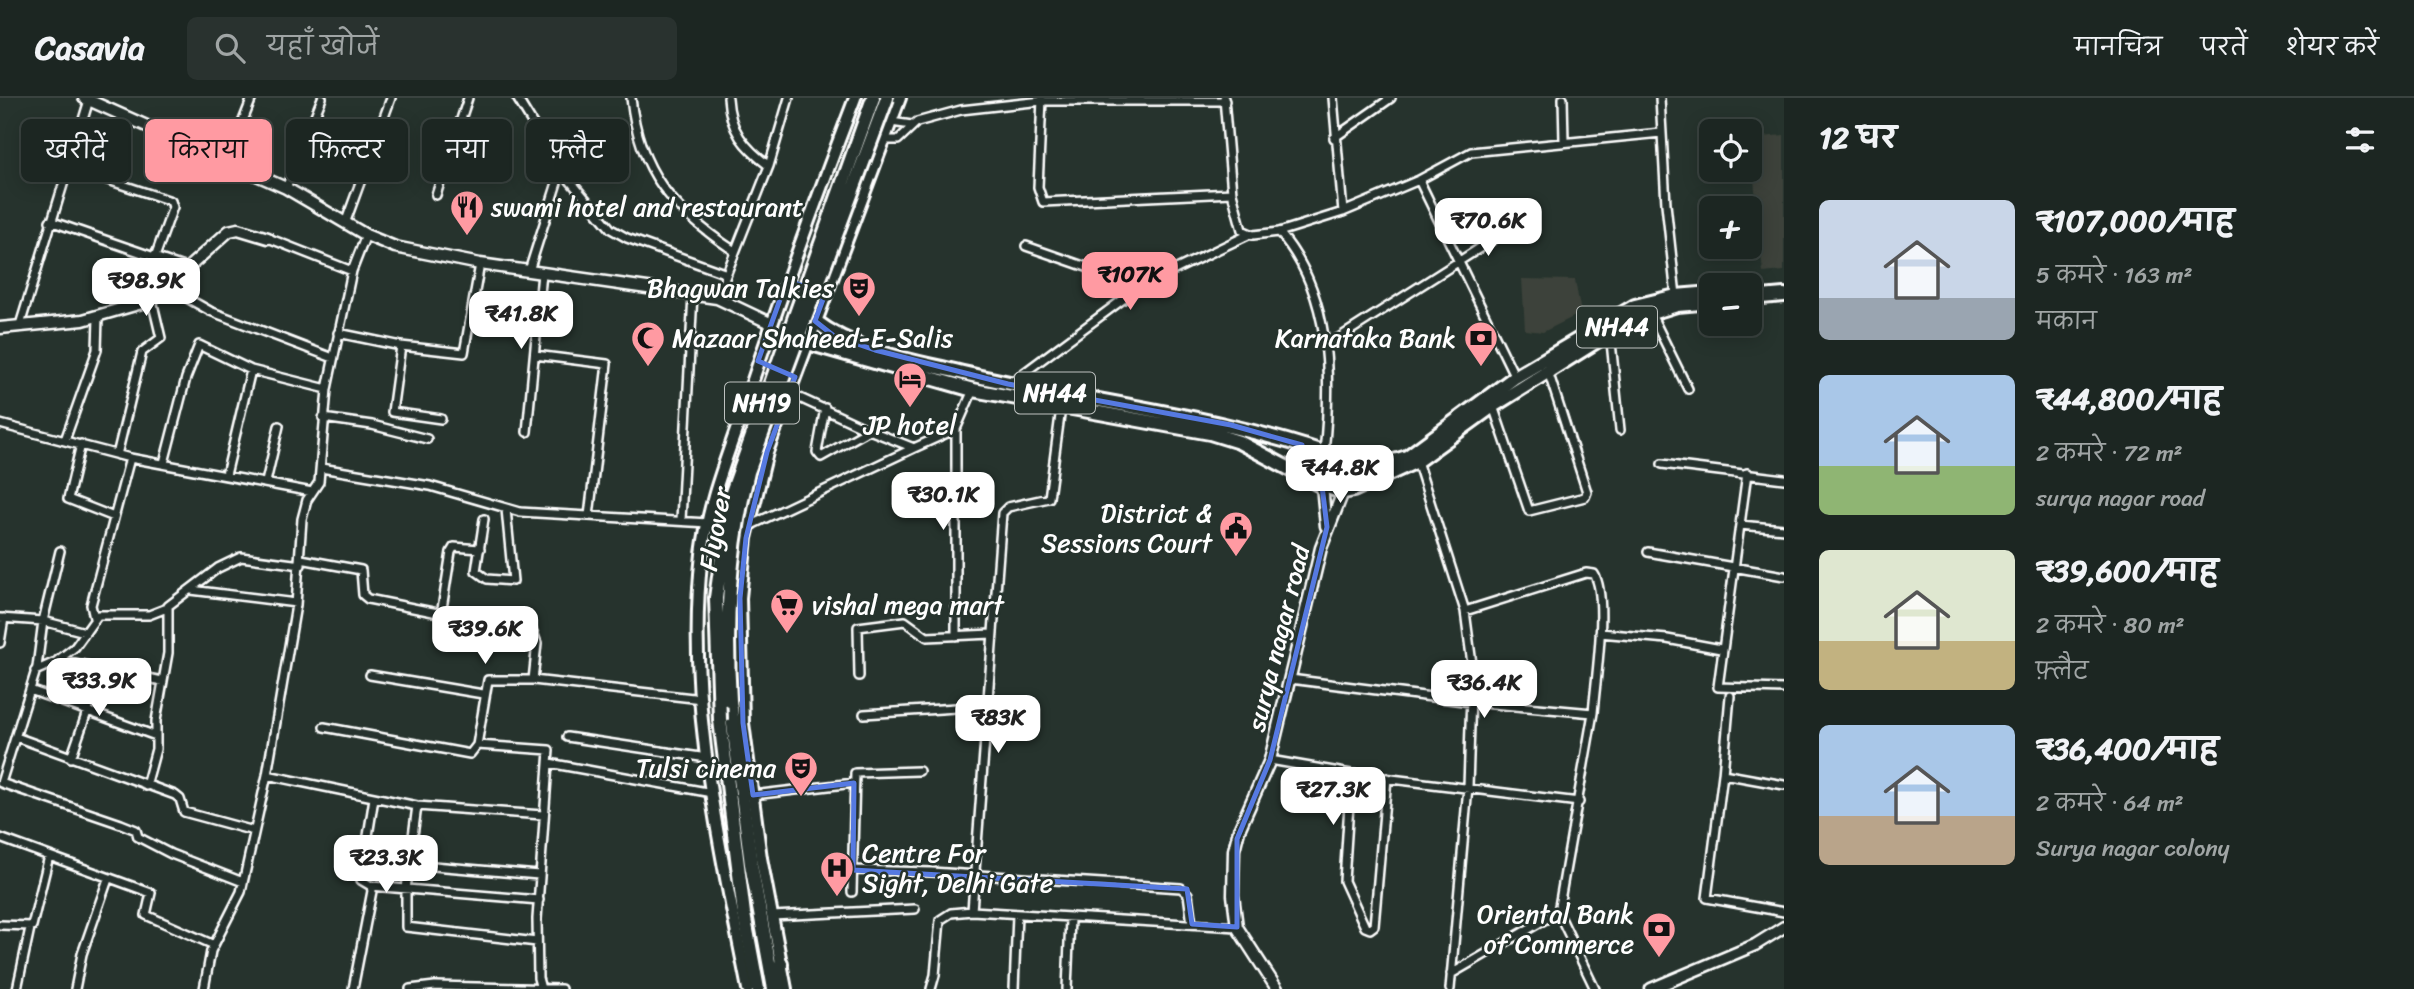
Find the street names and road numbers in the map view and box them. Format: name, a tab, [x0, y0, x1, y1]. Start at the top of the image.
road number: NH44	[1577, 307, 1657, 348]
road number: NH44	[1015, 372, 1095, 414]
road number: NH19	[725, 382, 799, 424]
street label: Flyover	[685, 482, 745, 575]
street label: surya nagar road	[1232, 538, 1324, 737]

